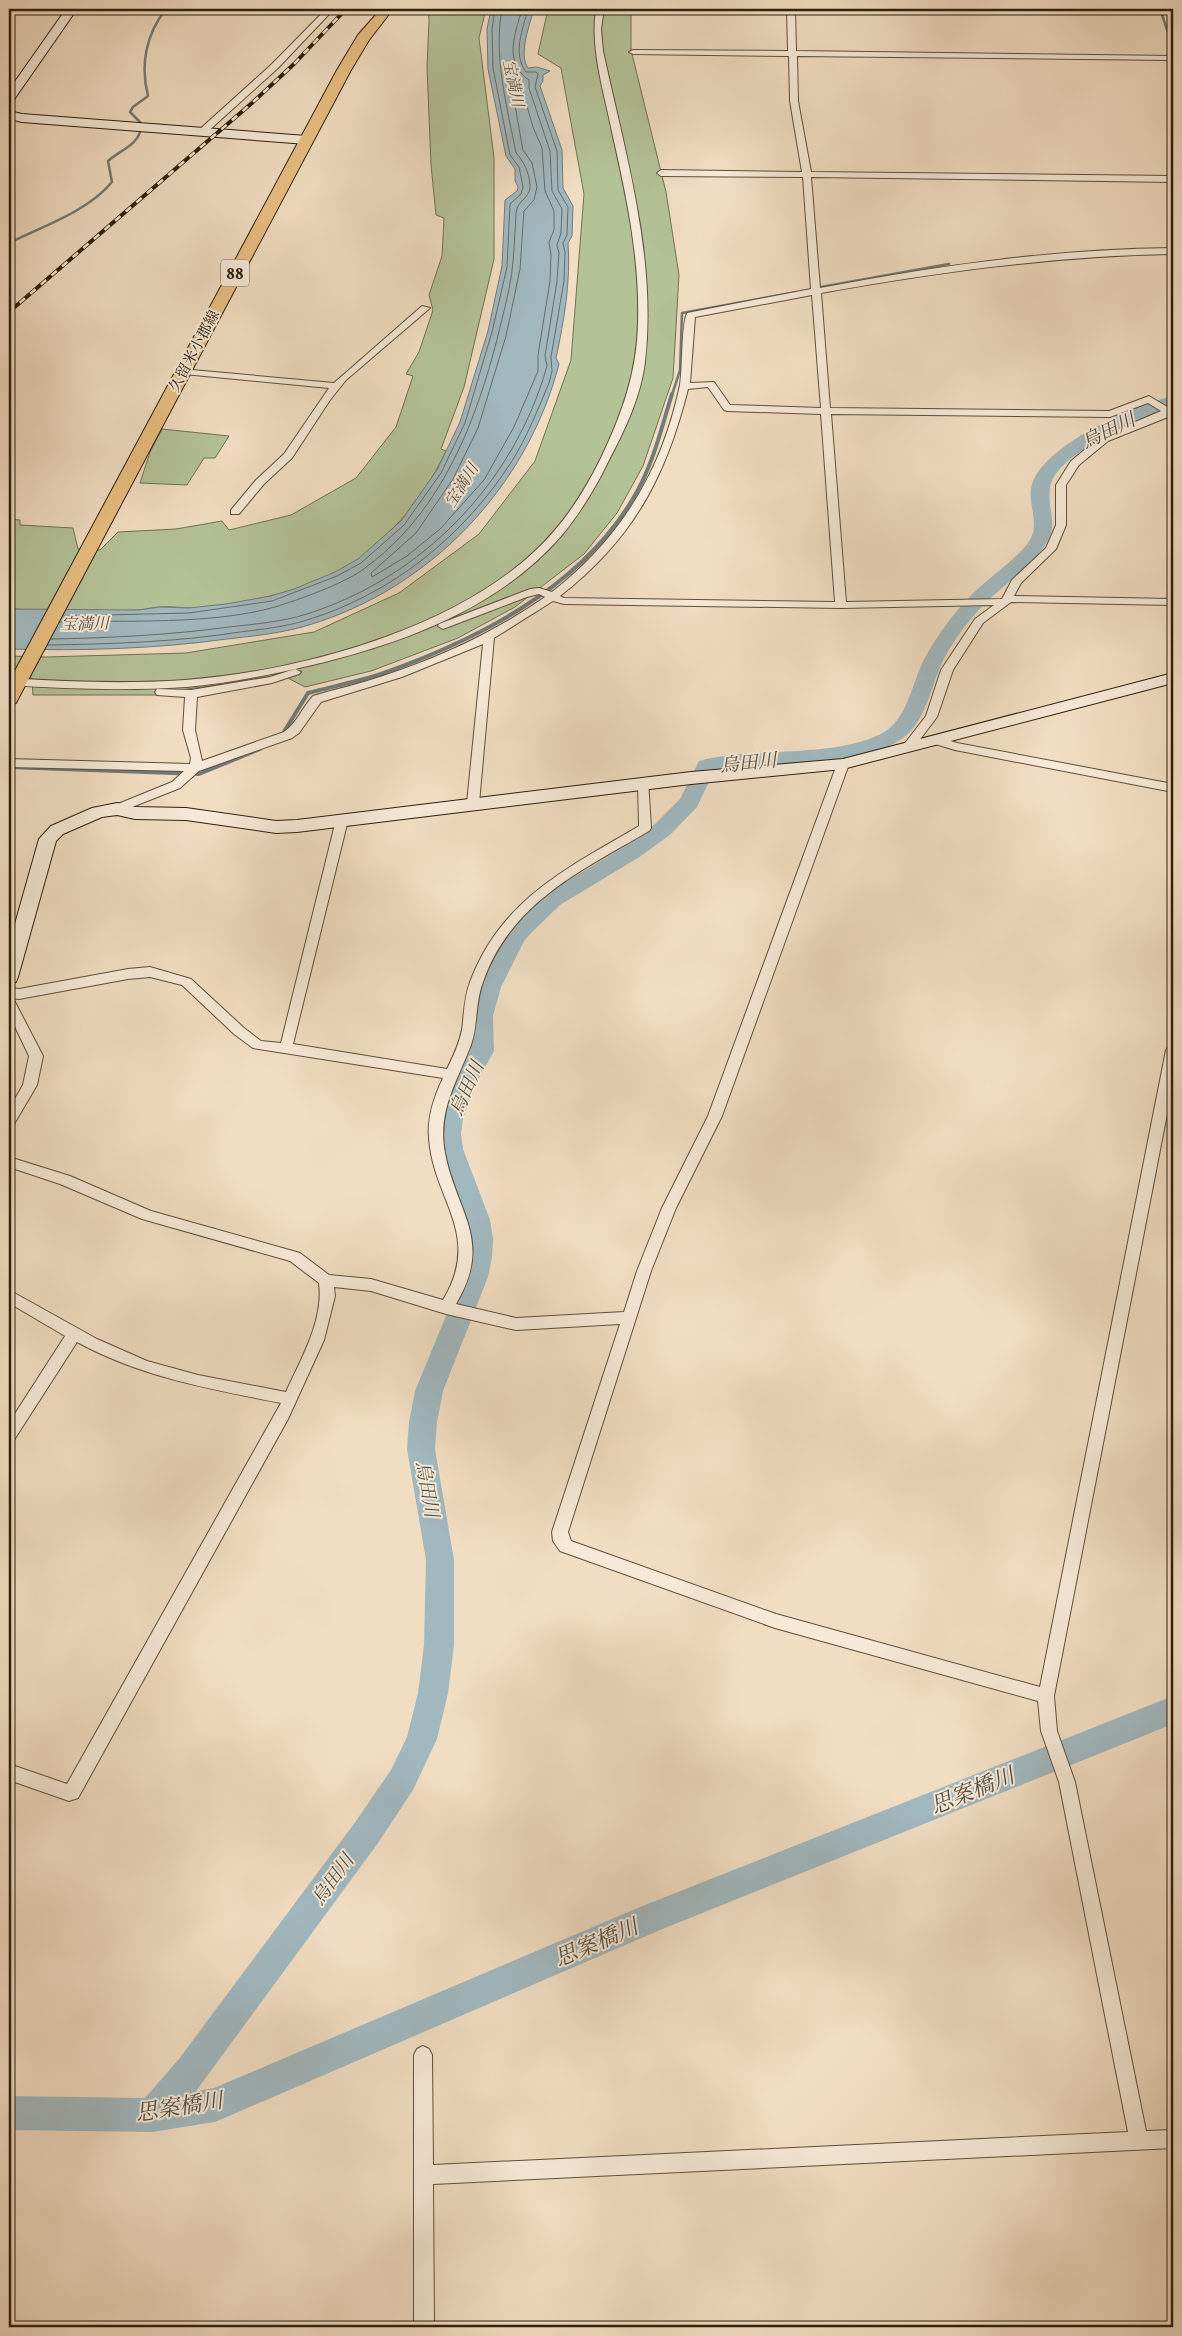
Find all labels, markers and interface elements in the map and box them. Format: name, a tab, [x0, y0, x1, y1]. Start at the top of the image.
water label: 宝満川	[496, 58, 528, 111]
road number: 88	[221, 260, 249, 286]
street label: 久留米小郡線	[165, 307, 226, 396]
water label: 烏田川	[1078, 407, 1142, 456]
water label: 宝満川	[441, 458, 486, 512]
water label: 宝満川	[61, 614, 111, 636]
water label: 烏田川	[718, 748, 780, 780]
water label: 烏田川	[444, 1056, 492, 1120]
water label: 烏田川	[408, 1459, 444, 1522]
water label: 思案橋川	[926, 1761, 1021, 1823]
water label: 烏田川	[306, 1848, 362, 1911]
water label: 思案橋川	[550, 1912, 645, 1976]
water label: 思案橋川	[134, 2086, 227, 2131]

